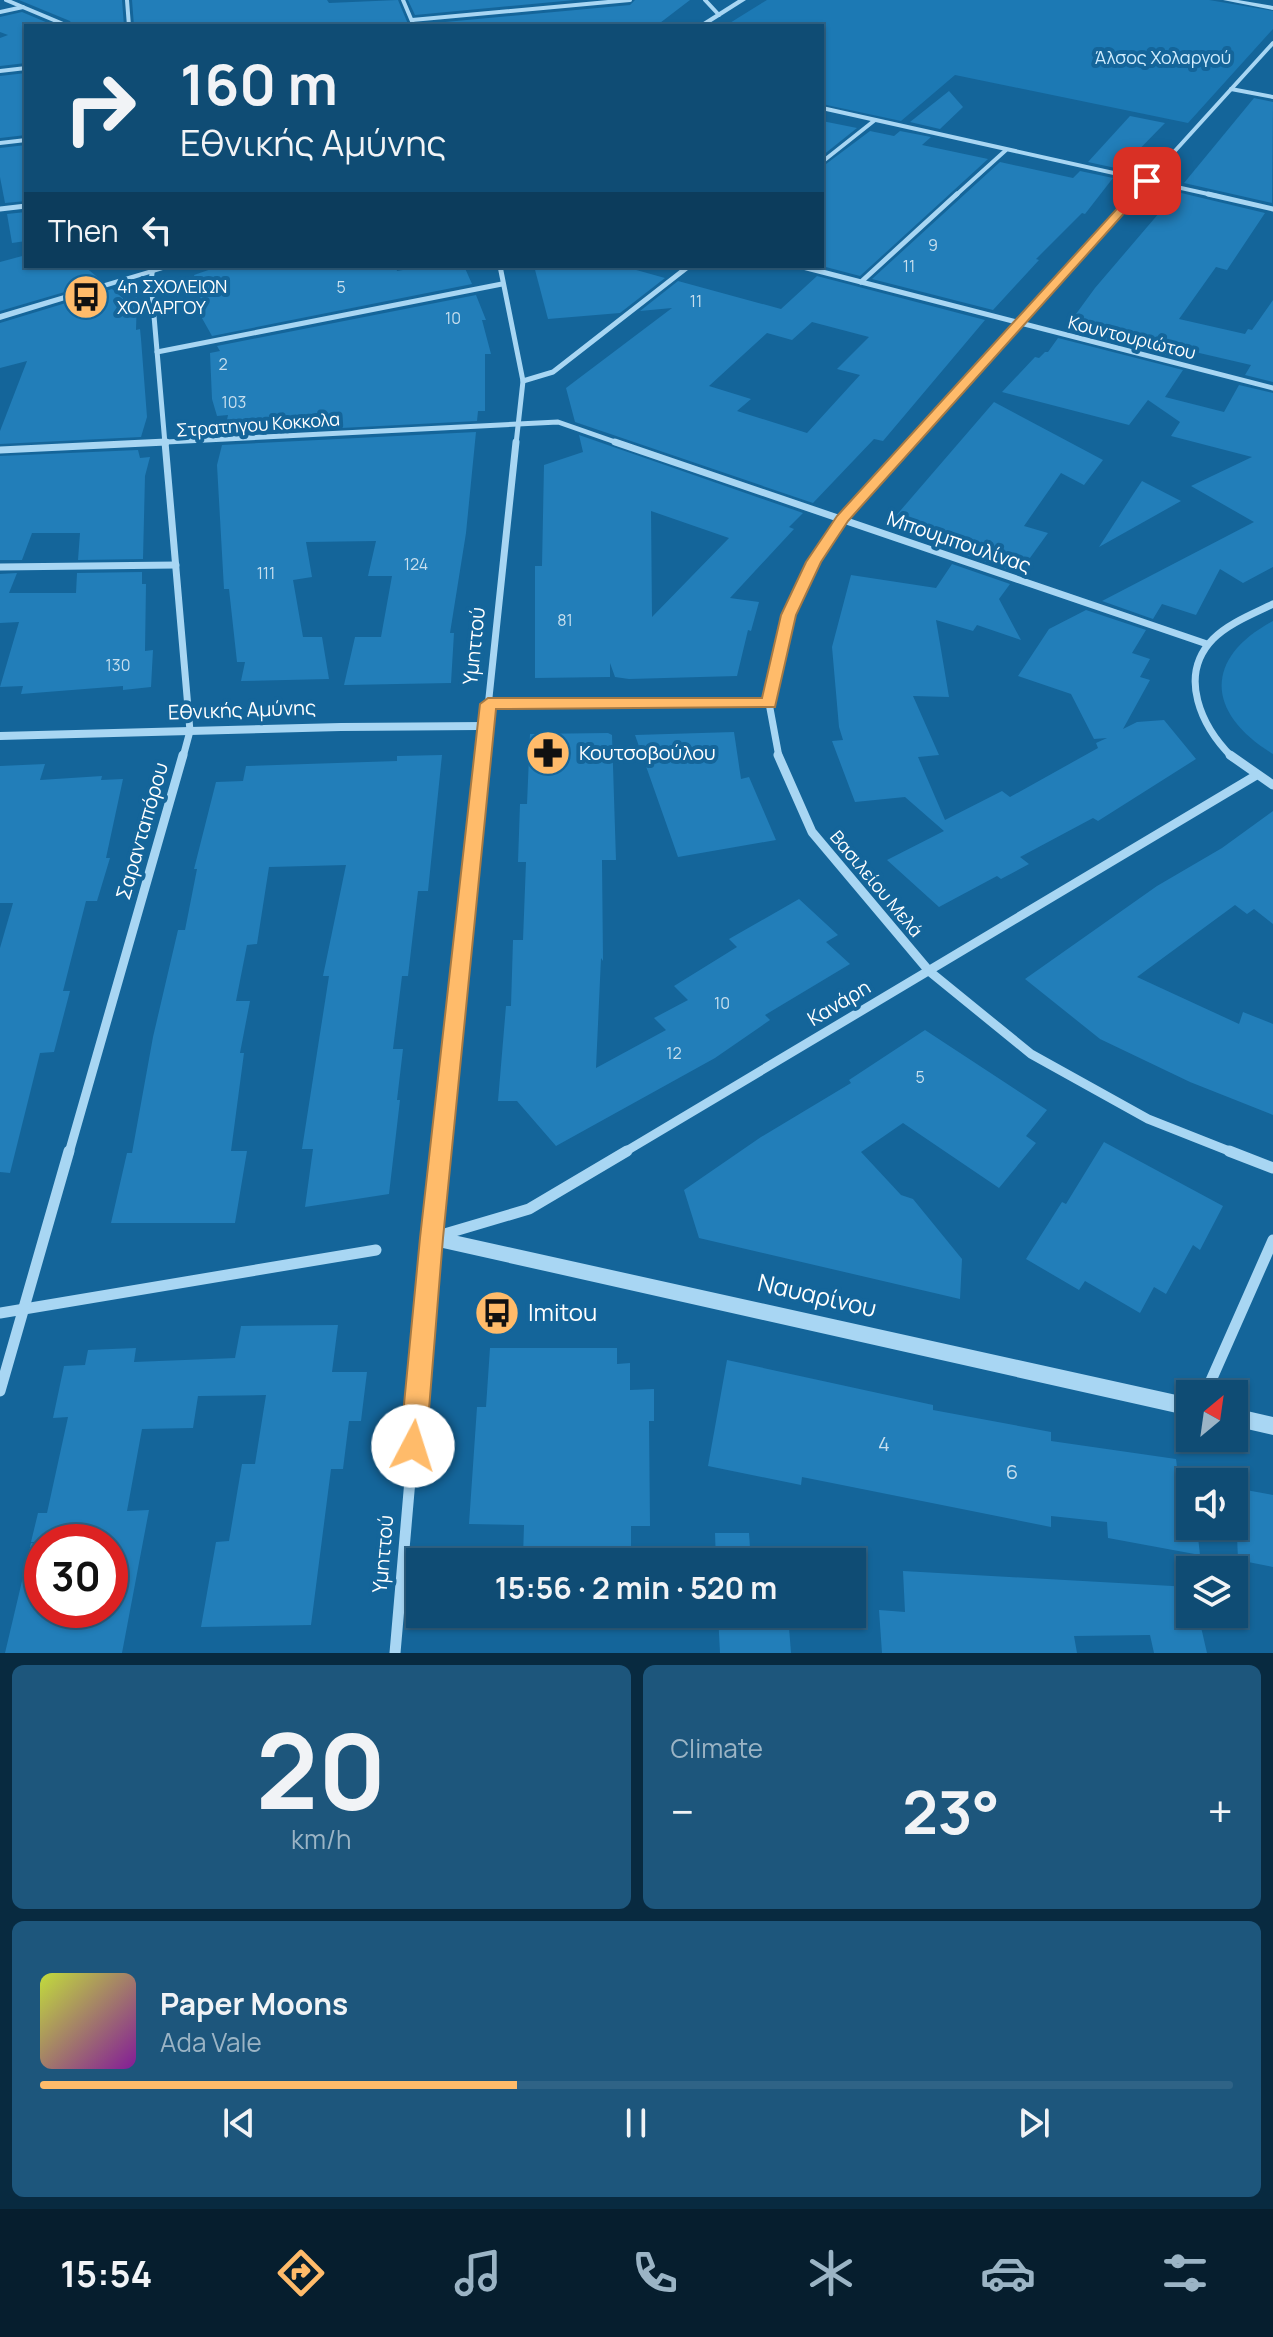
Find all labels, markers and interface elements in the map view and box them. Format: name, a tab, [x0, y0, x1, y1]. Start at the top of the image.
text: 160 m	[180, 45, 338, 122]
park label: Άλσος Χολαργού	[1095, 45, 1231, 69]
icon: right	[48, 56, 152, 160]
text: Εθνικής Αμύνης	[180, 118, 446, 167]
pin	[1113, 147, 1181, 215]
icon: arrive	[1125, 159, 1169, 203]
icon: left	[135, 208, 179, 252]
text: Then	[48, 210, 119, 251]
house number: 9	[928, 234, 938, 256]
house number: 11	[903, 255, 915, 277]
bus stop icon: 4η ΣΧΟΛΕΙΩΝ ΧΟΛΑΡΓΟΥ	[62, 273, 110, 321]
place label: 4η ΣΧΟΛΕΙΩΝ ΧΟΛΑΡΓΟΥ	[117, 274, 227, 319]
house number: 5	[336, 276, 346, 298]
house number: 11	[690, 290, 702, 312]
house number: 10	[445, 307, 461, 329]
street label: Κουντουριώτου	[1066, 310, 1199, 364]
house number: 2	[218, 353, 228, 375]
house number: 103	[222, 391, 246, 413]
street label: Στρατηγου Κοκκολα	[175, 406, 341, 442]
street label: Μπουμπουλίνας	[883, 504, 1035, 579]
house number: 124	[404, 553, 428, 575]
house number: 111	[257, 562, 275, 584]
street label: Υμηττού	[456, 606, 491, 686]
house number: 81	[557, 609, 573, 631]
house number: 130	[106, 654, 130, 676]
street label: Εθνικής Αμύνης	[168, 693, 316, 726]
pharmacy icon: Κουτσοβούλου	[524, 729, 572, 777]
place label: Κουτσοβούλου	[579, 739, 716, 766]
street label: Σαρανταπόρου	[109, 759, 174, 903]
street label: Βασιλείου Μελά	[825, 825, 928, 942]
street label: Κανάρη	[802, 973, 875, 1032]
house number: 10	[714, 992, 730, 1014]
house number: 12	[666, 1042, 682, 1064]
house number: 5	[915, 1066, 925, 1088]
street label: Ναυαρίνου	[755, 1265, 880, 1324]
bus stop icon: Imitou	[473, 1289, 521, 1337]
place label: Imitou	[528, 1295, 597, 1328]
north arrow	[1176, 1380, 1248, 1452]
map controls	[1176, 1380, 1248, 1628]
position arrow	[371, 1404, 455, 1488]
house number: 4	[878, 1430, 890, 1457]
house number: 6	[1006, 1458, 1018, 1485]
button: sound	[1176, 1468, 1248, 1540]
street label: Υμηττού	[366, 1514, 399, 1594]
speed limit sign: 30	[24, 1524, 128, 1628]
button: layers	[1176, 1556, 1248, 1628]
text: 15:56 · 2 min · 520 m	[495, 1567, 777, 1608]
text: 20	[256, 1698, 386, 1840]
text: Climate	[671, 1730, 763, 1766]
text: 23°	[902, 1770, 1000, 1852]
text: −	[671, 1781, 694, 1841]
text: +	[1208, 1781, 1233, 1841]
text: km/h	[291, 1821, 351, 1857]
text: Paper Moons	[160, 1983, 348, 2024]
text: Ada Vale	[160, 2024, 262, 2060]
icon: previous	[217, 2101, 261, 2145]
icon: pause	[614, 2101, 658, 2145]
icon: next	[1012, 2101, 1056, 2145]
icon: directions	[273, 2245, 329, 2301]
icon: music	[450, 2245, 506, 2301]
icon: phone	[627, 2245, 683, 2301]
icon: climate	[803, 2245, 859, 2301]
icon: car	[980, 2245, 1036, 2301]
icon: filters	[1157, 2245, 1213, 2301]
text: 15:54	[60, 2249, 153, 2298]

